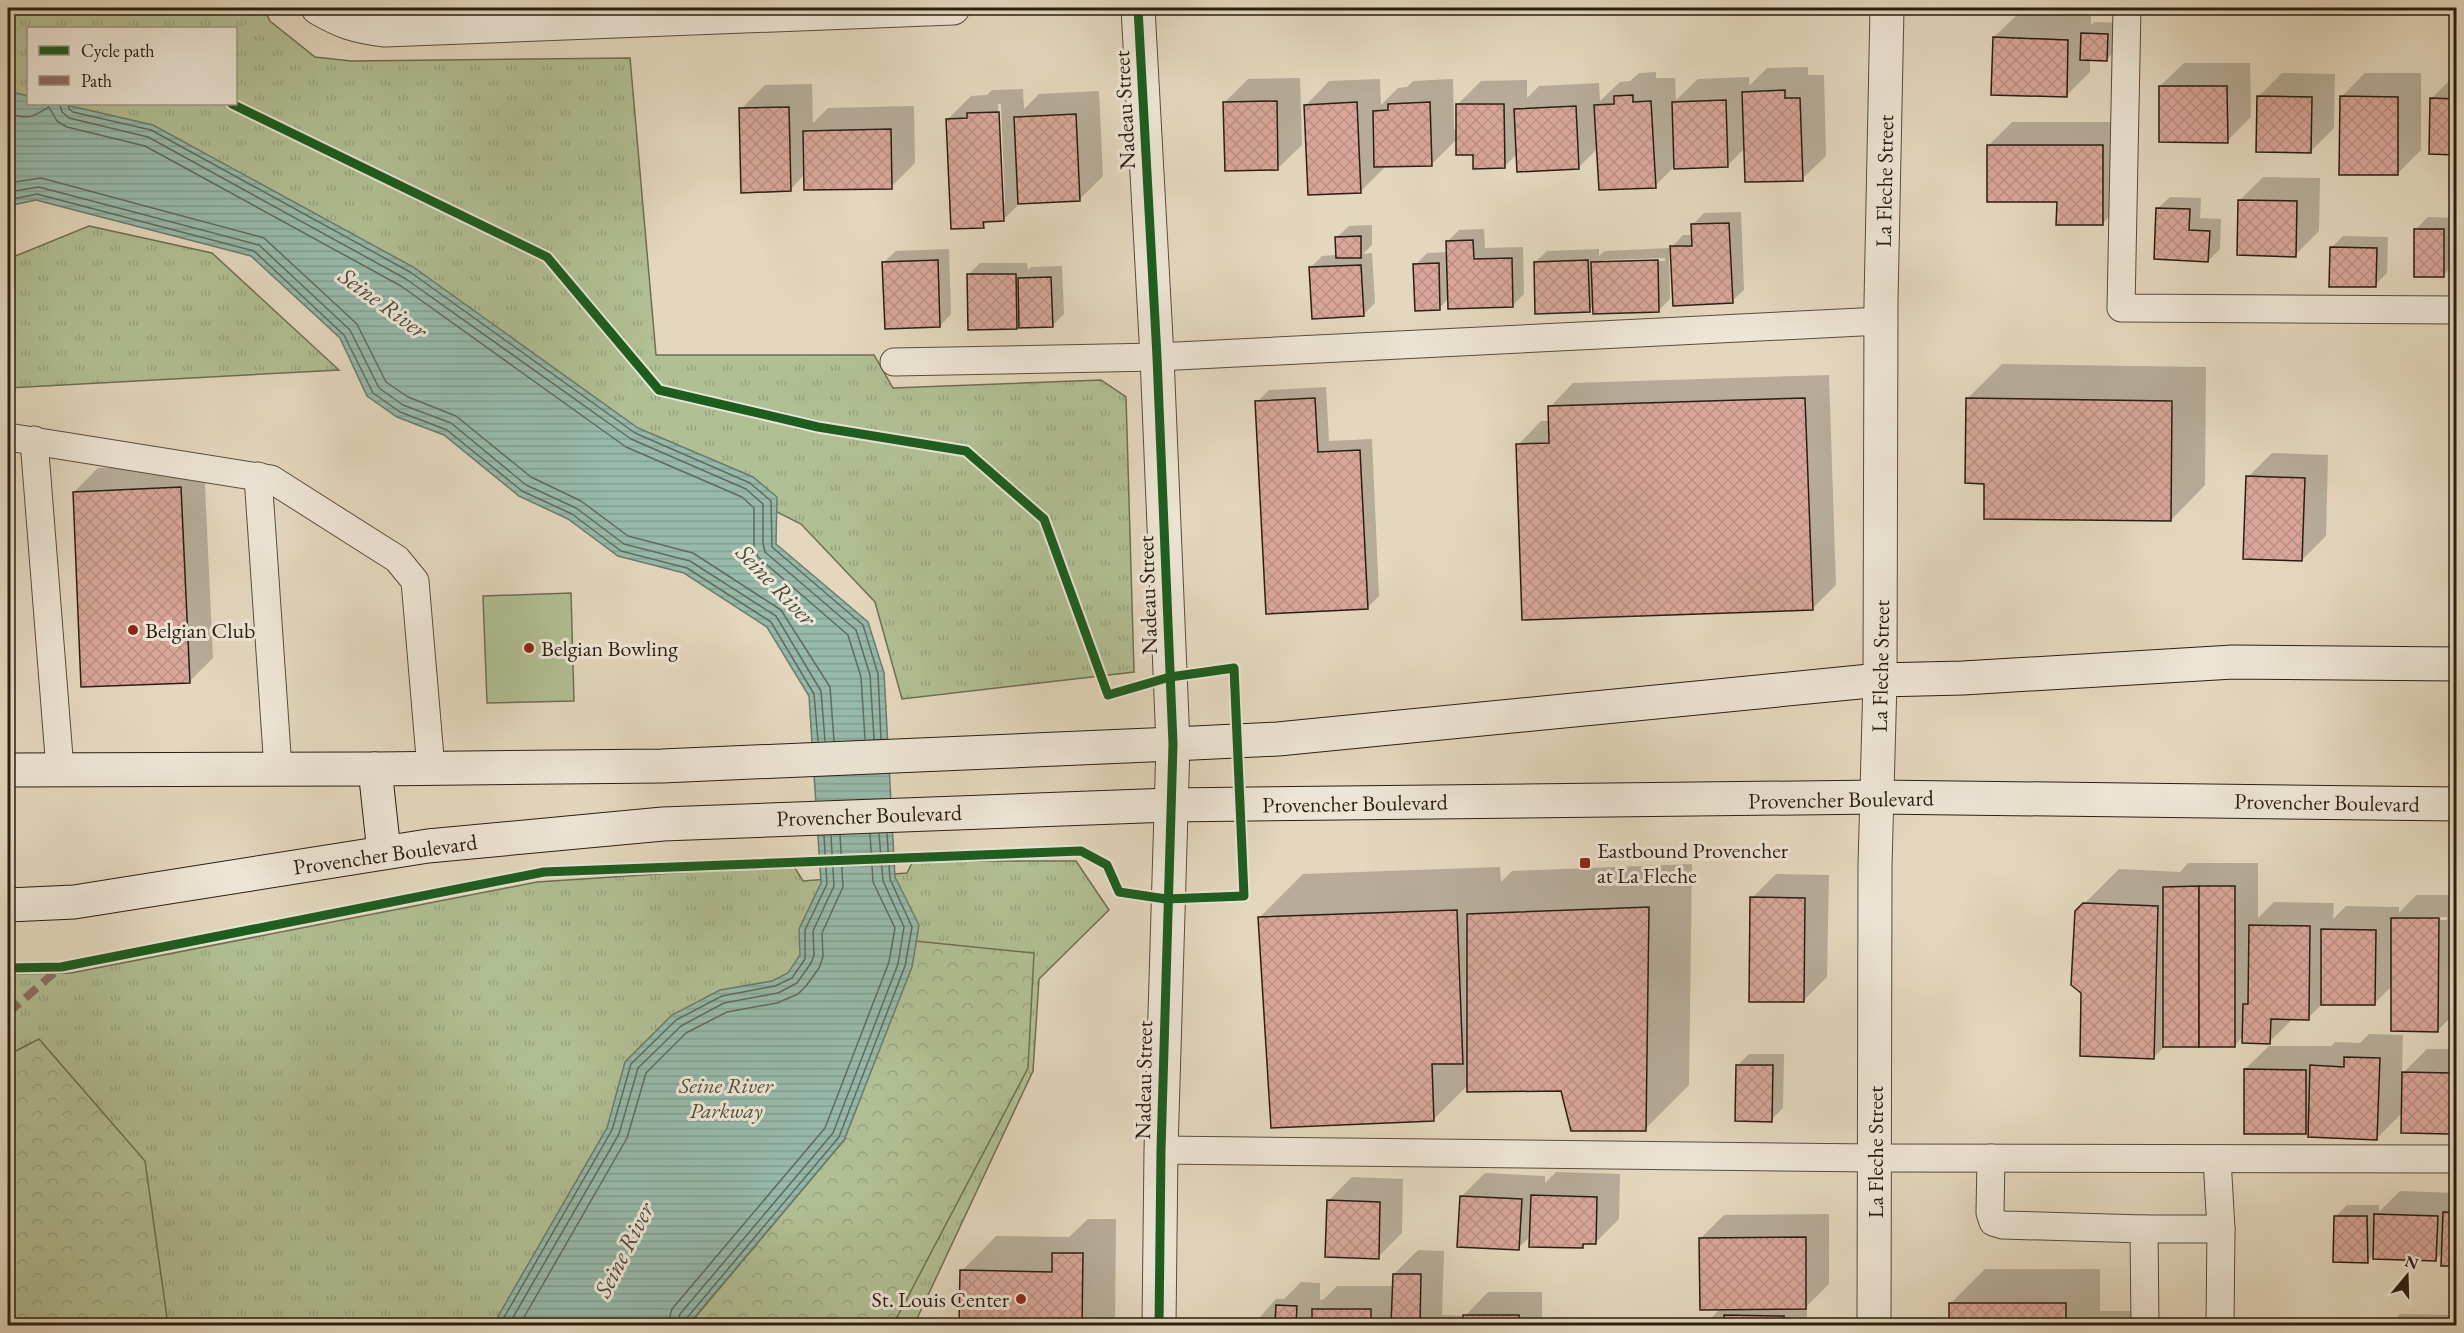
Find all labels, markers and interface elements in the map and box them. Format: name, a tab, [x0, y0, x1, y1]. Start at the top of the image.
legend	[27, 27, 237, 105]
text: Cycle path	[81, 39, 155, 62]
street label: Nadeau Street	[1107, 50, 1142, 170]
text: Path	[81, 69, 112, 92]
street label: La Fleche Street	[1869, 114, 1900, 248]
water label: Seine River	[332, 259, 435, 346]
street label: Nadeau Street	[1131, 535, 1164, 655]
water label: Seine River	[729, 536, 824, 634]
street label: La Fleche Street	[1865, 599, 1896, 733]
place label: Belgian Club	[145, 616, 255, 645]
marker: Belgian Club	[126, 623, 140, 637]
place label: Belgian Bowling	[541, 634, 678, 663]
marker: Belgian Bowling	[522, 641, 536, 655]
street label: Provencher Boulevard	[1748, 783, 1935, 816]
street label: Provencher Boulevard	[2234, 786, 2421, 819]
street label: Provencher Boulevard	[1262, 787, 1449, 820]
street label: Provencher Boulevard	[776, 798, 963, 833]
street label: Provencher Boulevard	[291, 827, 480, 882]
place label: Eastbound Provencher at La Fleche	[1597, 836, 1789, 890]
marker: Eastbound Provencher at La Fleche	[1578, 856, 1592, 870]
street label: Nadeau Street	[1128, 1020, 1159, 1140]
park label: Seine River Parkway	[678, 1071, 775, 1125]
street label: La Fleche Street	[1861, 1086, 1890, 1218]
water label: Seine River	[586, 1195, 661, 1303]
north arrow	[2377, 1246, 2437, 1306]
text: N	[2402, 1250, 2421, 1274]
place label: St. Louis Center	[872, 1285, 1010, 1314]
marker: St. Louis Center	[1014, 1292, 1028, 1306]

